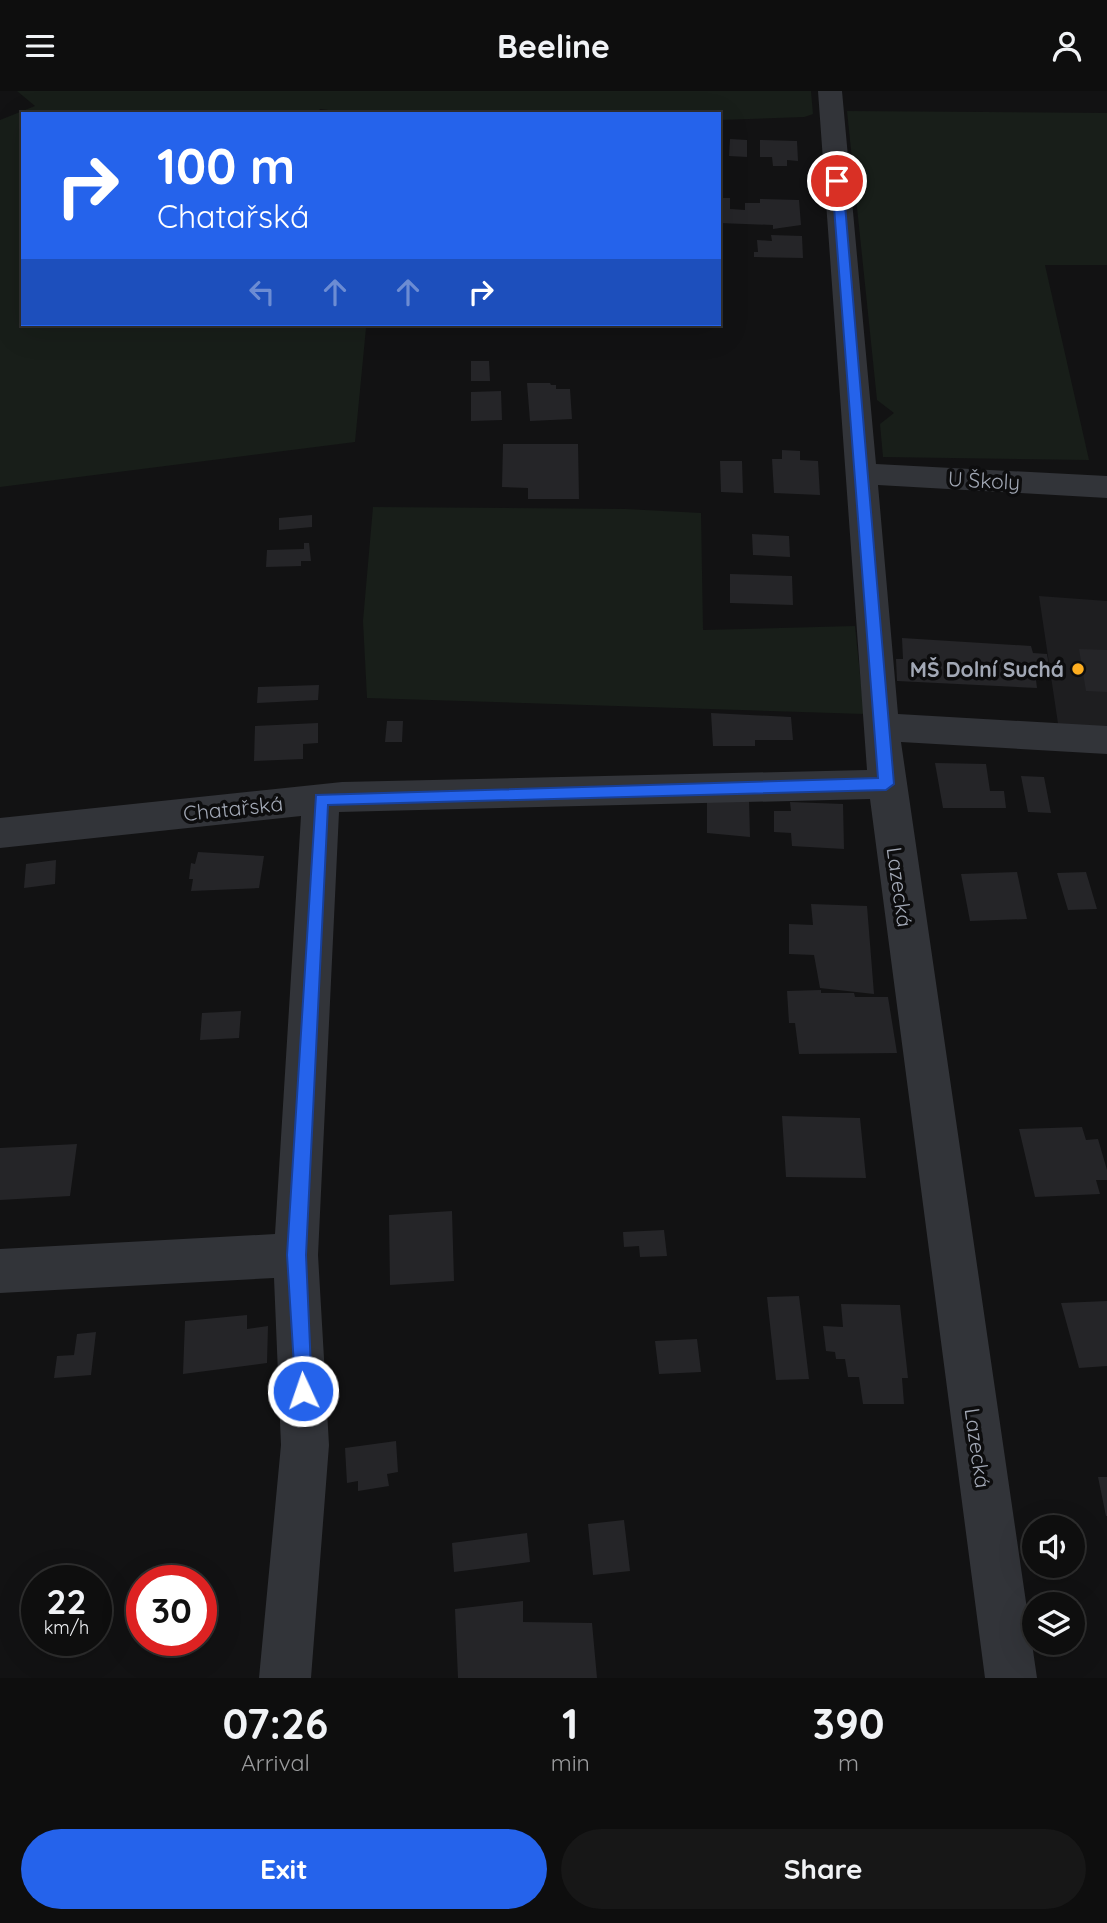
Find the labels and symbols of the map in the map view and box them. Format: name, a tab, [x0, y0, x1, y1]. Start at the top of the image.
pin	[807, 151, 867, 211]
street label: U Školy	[947, 465, 1021, 495]
place label: MŠ Dolní Suchá	[910, 656, 1064, 682]
marker: MŠ Dolní Suchá	[1070, 661, 1086, 677]
street label: Chatařská	[182, 790, 284, 826]
street label: Lazecká	[882, 845, 918, 929]
position arrow	[266, 1354, 340, 1428]
street label: Lazecká	[960, 1406, 996, 1490]
speed limit sign: 30	[126, 1565, 217, 1656]

